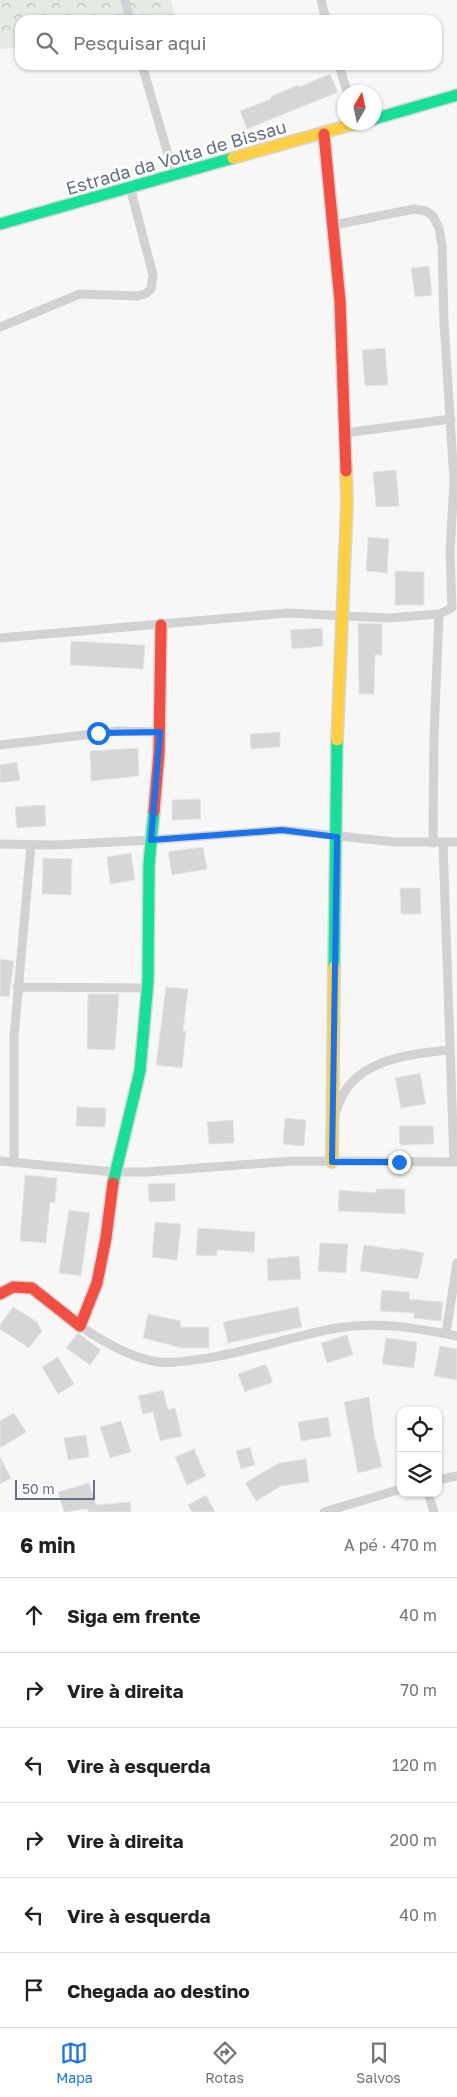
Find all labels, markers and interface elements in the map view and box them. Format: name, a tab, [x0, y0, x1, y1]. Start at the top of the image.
search box	[15, 15, 442, 70]
icon: search	[33, 29, 61, 57]
text: Pesquisar aqui	[73, 31, 207, 54]
north arrow	[337, 85, 382, 130]
street label: Estrada da Volta de Bissau	[63, 115, 289, 199]
route start	[87, 722, 110, 745]
route end	[388, 1151, 411, 1174]
map controls	[397, 1407, 442, 1497]
button: locate	[397, 1407, 442, 1452]
button: layers	[397, 1452, 442, 1497]
scale bar	[15, 1477, 95, 1500]
text: 50 m	[22, 1480, 55, 1497]
text: 6 min	[20, 1532, 75, 1558]
text: A pé · 470 m	[344, 1535, 437, 1555]
icon: ahead	[20, 1601, 48, 1629]
text: Siga em frente	[67, 1604, 201, 1627]
text: 40 m	[399, 1605, 437, 1625]
icon: right	[20, 1676, 48, 1704]
text: Vire à direita	[67, 1679, 184, 1702]
text: 70 m	[400, 1680, 437, 1700]
icon: left	[20, 1751, 48, 1779]
text: Vire à esquerda	[67, 1754, 210, 1777]
text: 120 m	[392, 1755, 437, 1775]
icon: right	[20, 1826, 48, 1854]
text: Vire à direita	[67, 1829, 184, 1852]
text: 200 m	[390, 1830, 437, 1850]
icon: left	[20, 1901, 48, 1929]
text: Vire à esquerda	[67, 1904, 210, 1927]
text: 40 m	[399, 1905, 437, 1925]
icon: arrive	[20, 1976, 48, 2004]
text: Chegada ao destino	[67, 1979, 250, 2002]
tab: Mapa	[56, 2039, 93, 2086]
tab: Rotas	[205, 2039, 244, 2086]
tab: Salvos	[356, 2039, 401, 2086]

